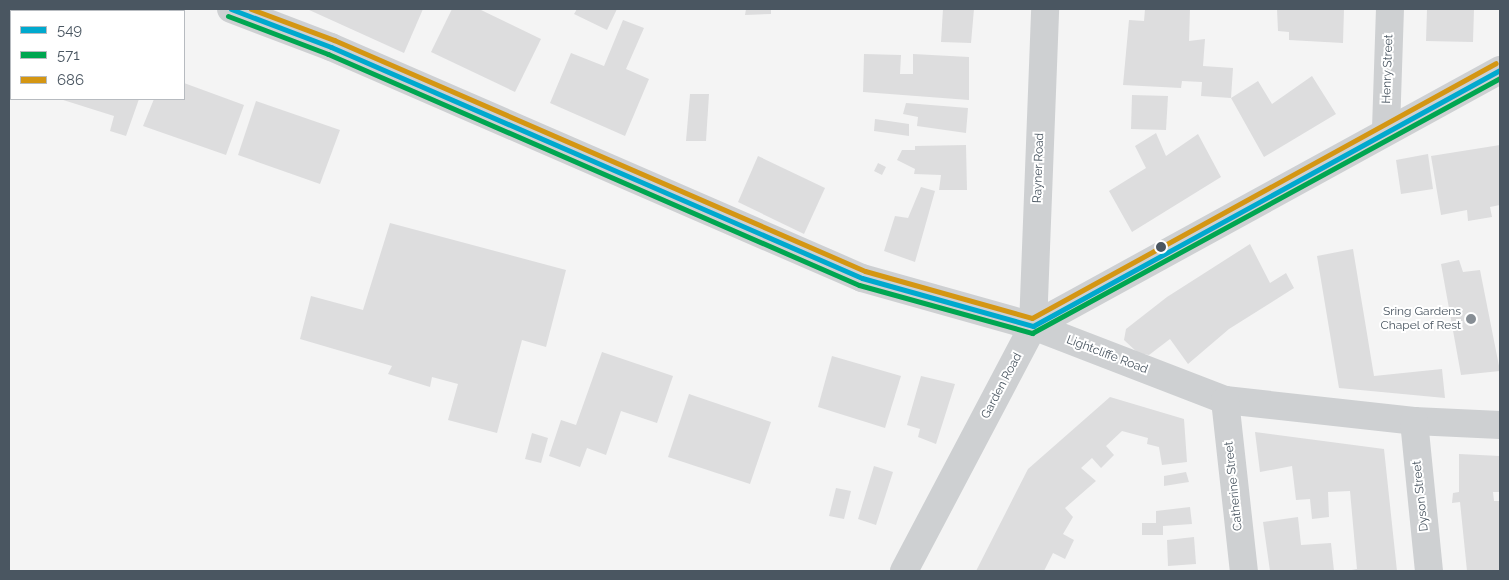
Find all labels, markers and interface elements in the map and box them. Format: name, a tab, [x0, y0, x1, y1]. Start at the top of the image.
legend	[10, 10, 185, 100]
text: 549	[57, 21, 82, 39]
street label: Henry Street	[1380, 34, 1396, 104]
text: 571	[57, 46, 80, 64]
text: 686	[57, 71, 84, 89]
street label: Rayner Road	[1031, 132, 1047, 204]
unlabelled marker	[1156, 242, 1166, 252]
place label: Sring Gardens Chapel of Rest	[1380, 305, 1461, 333]
marker: Sring Gardens Chapel of Rest	[1465, 313, 1477, 325]
street label: Lightcliffe Road	[1064, 333, 1150, 377]
street label: Garden Road	[979, 351, 1025, 421]
street label: Catherine Street	[1222, 441, 1246, 531]
street label: Dyson Street	[1410, 460, 1432, 532]

